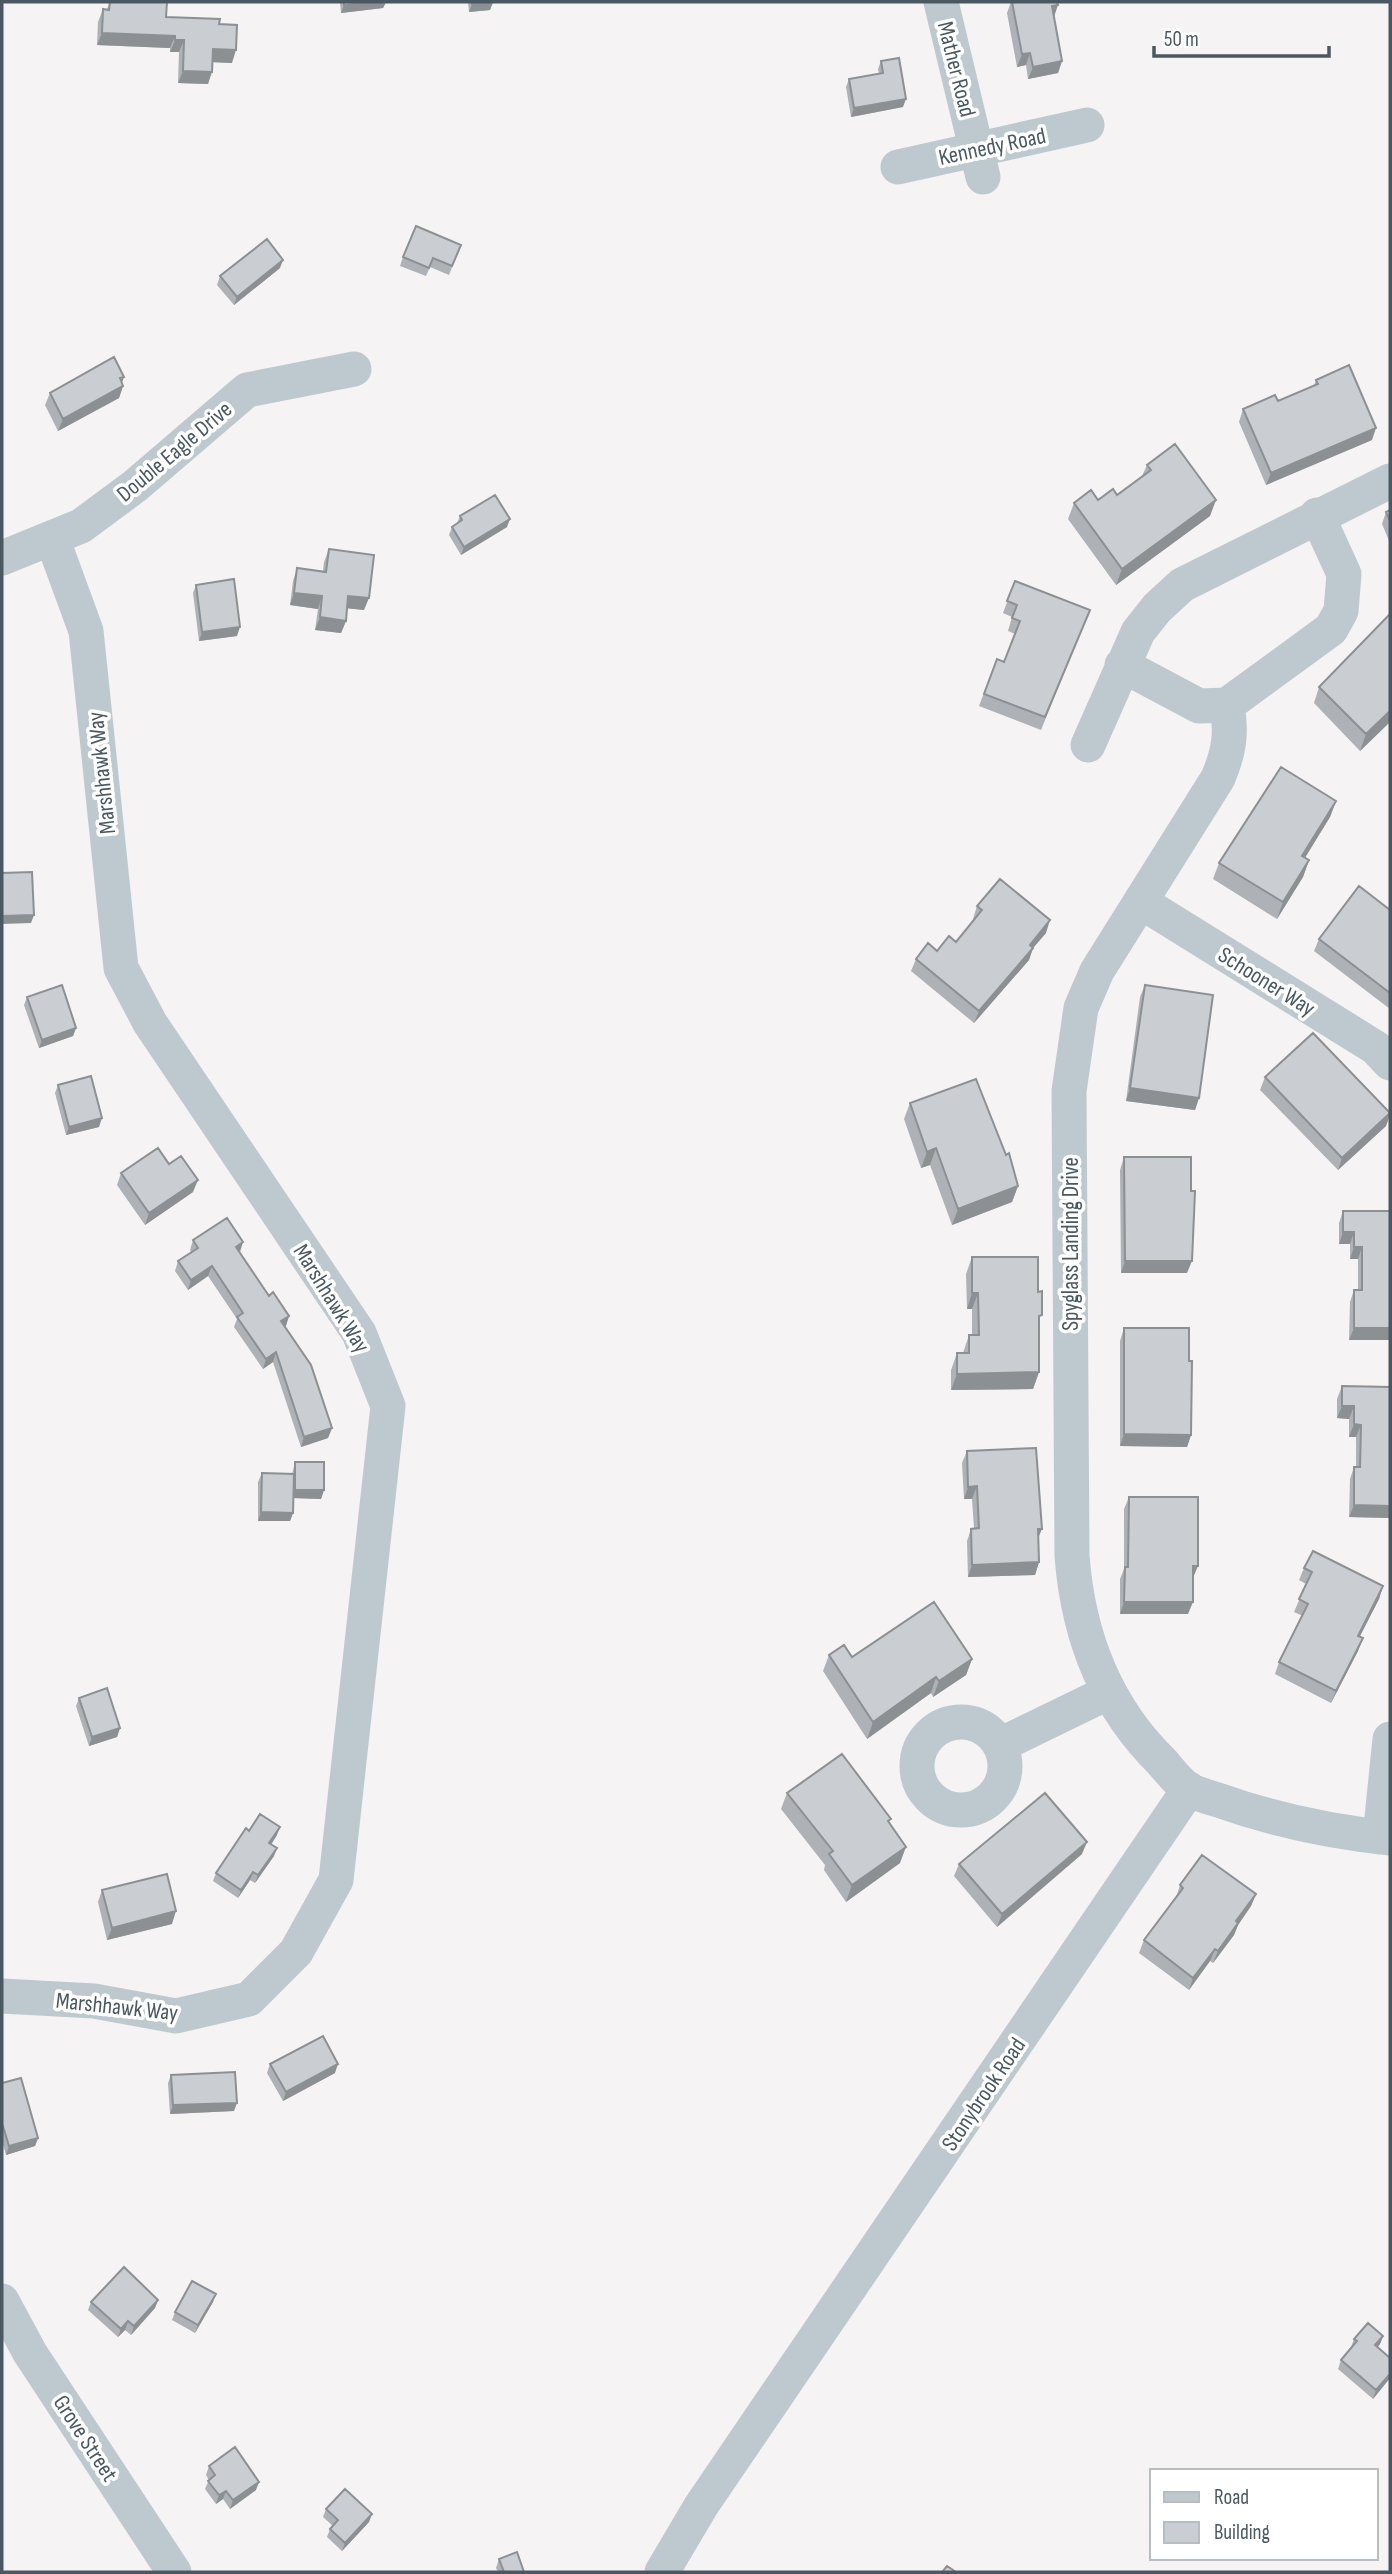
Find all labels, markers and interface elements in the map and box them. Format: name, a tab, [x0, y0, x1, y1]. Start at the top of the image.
scale bar	[1154, 14, 1329, 58]
street label: Mather Road	[931, 19, 981, 120]
text: 50 m	[1164, 27, 1199, 52]
street label: Kennedy Road	[936, 122, 1048, 172]
street label: Double Eagle Drive	[111, 395, 238, 508]
street label: Marshhawk Way	[82, 710, 122, 835]
street label: Schooner Way	[1213, 941, 1320, 1023]
street label: Spyglass Landing Drive	[1057, 1157, 1085, 1331]
street label: Marshhawk Way	[287, 1239, 376, 1358]
street label: Marshhawk Way	[54, 1987, 180, 2027]
street label: Stonybrook Road	[936, 2033, 1032, 2156]
street label: Grove Street	[47, 2390, 123, 2487]
legend	[1150, 2469, 1378, 2560]
text: Road	[1214, 2485, 1249, 2510]
text: Building	[1214, 2520, 1270, 2545]

